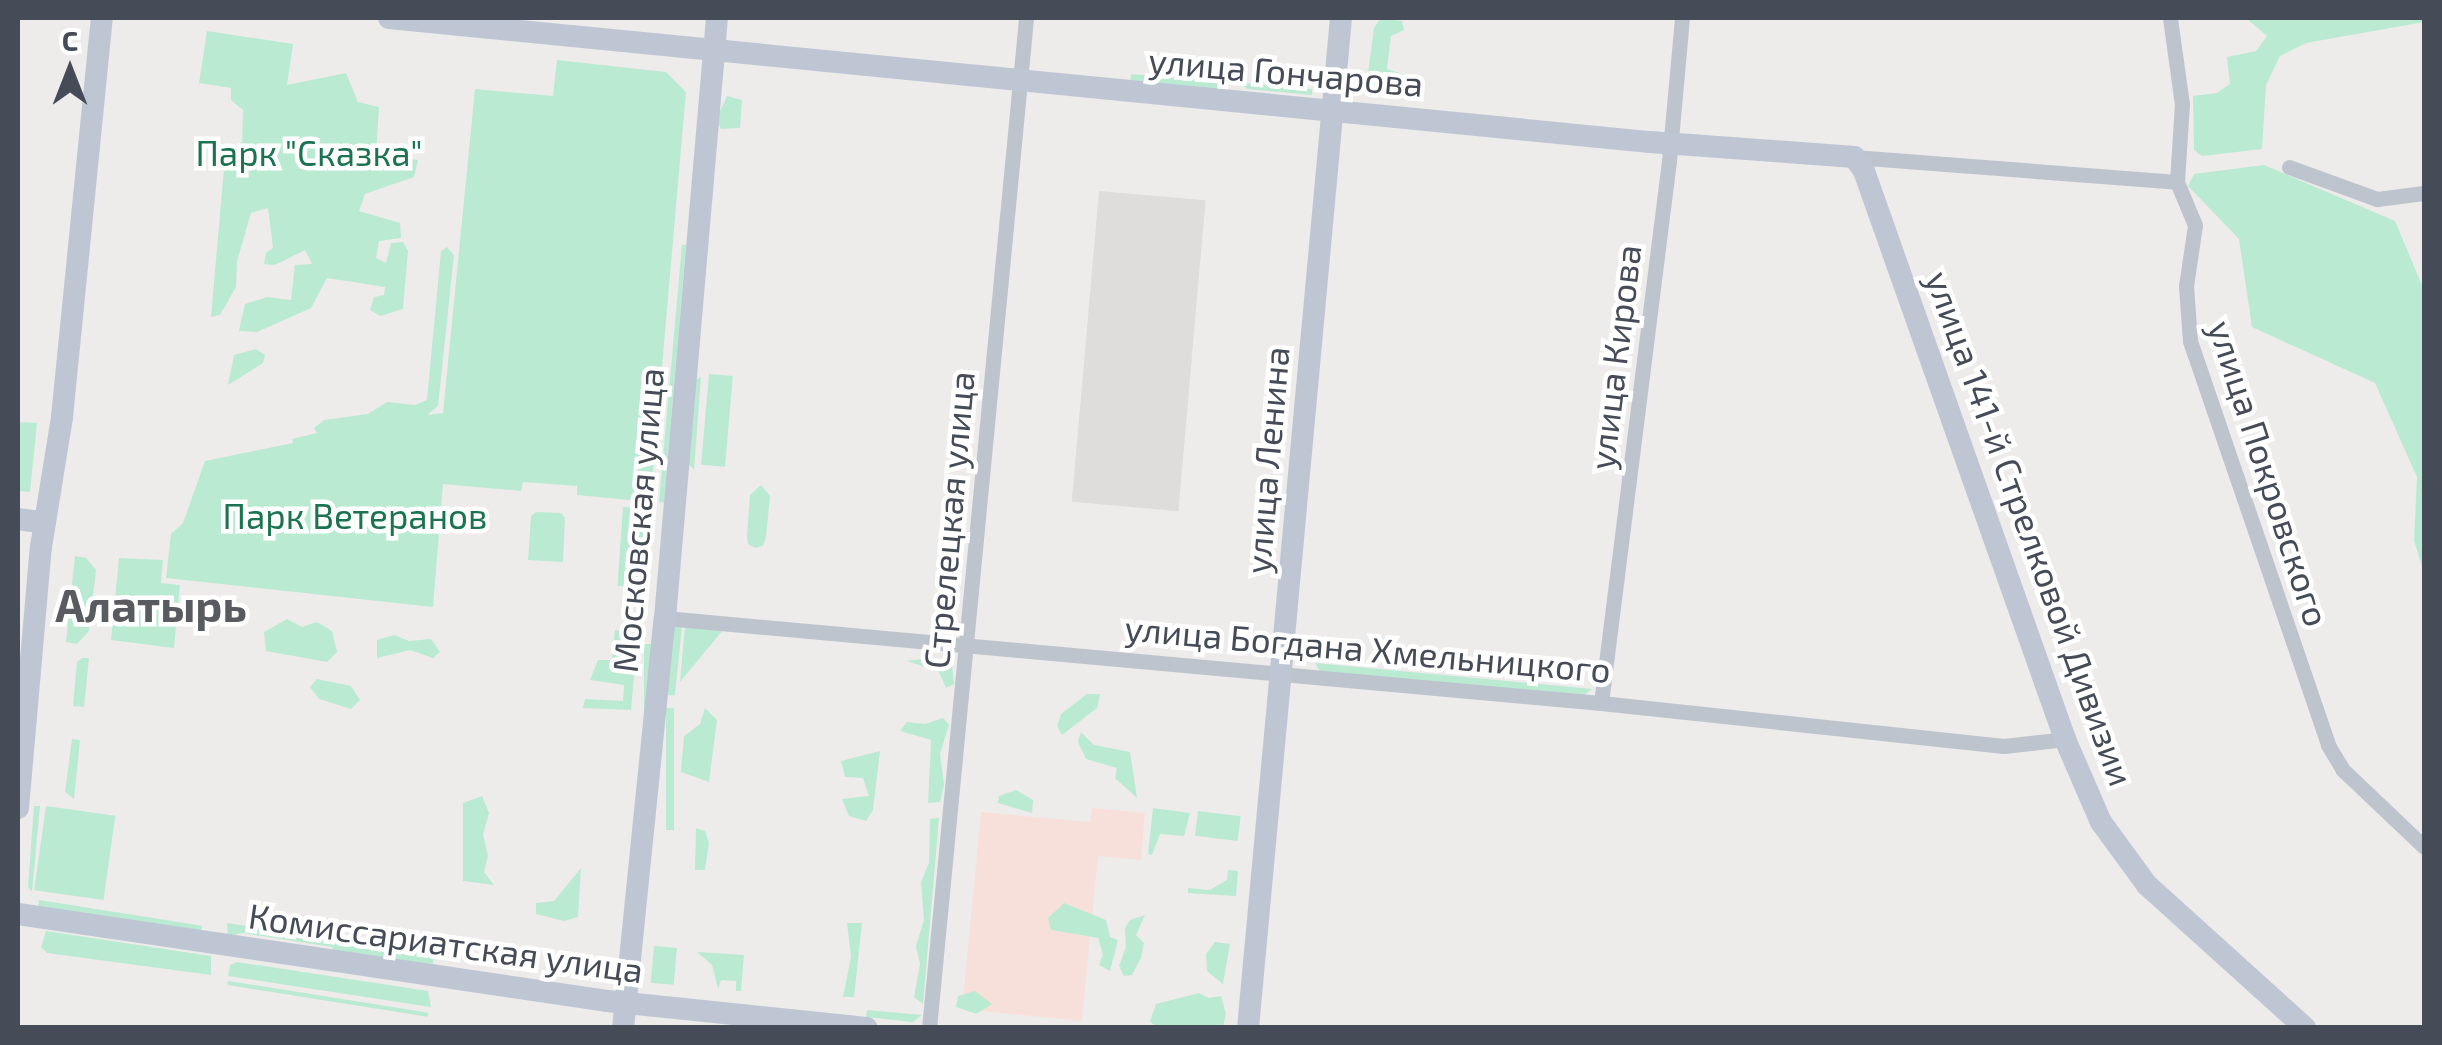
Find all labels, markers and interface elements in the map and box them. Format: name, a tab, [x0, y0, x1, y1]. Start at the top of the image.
north arrow	[20, 20, 120, 120]
text: С	[62, 23, 78, 57]
street label: улица Гончарова	[1147, 38, 1425, 104]
park label: Парк "Сказка"	[195, 131, 423, 173]
street label: улица Кирова	[1579, 242, 1649, 472]
street label: улица 141-й Стрелковой Дивизии	[1918, 265, 2144, 791]
street label: улица Покровского	[2201, 315, 2339, 631]
street label: улица Ленина	[1235, 345, 1297, 575]
street label: Московская улица	[603, 366, 671, 674]
street label: Стрелецкая улица	[914, 370, 982, 670]
park label: Парк Ветеранов	[223, 494, 487, 536]
district label: Алатырь	[55, 578, 247, 632]
street label: улица Богдана Хмельницкого	[1123, 606, 1613, 690]
street label: Комиссариатская улица	[246, 894, 646, 990]

